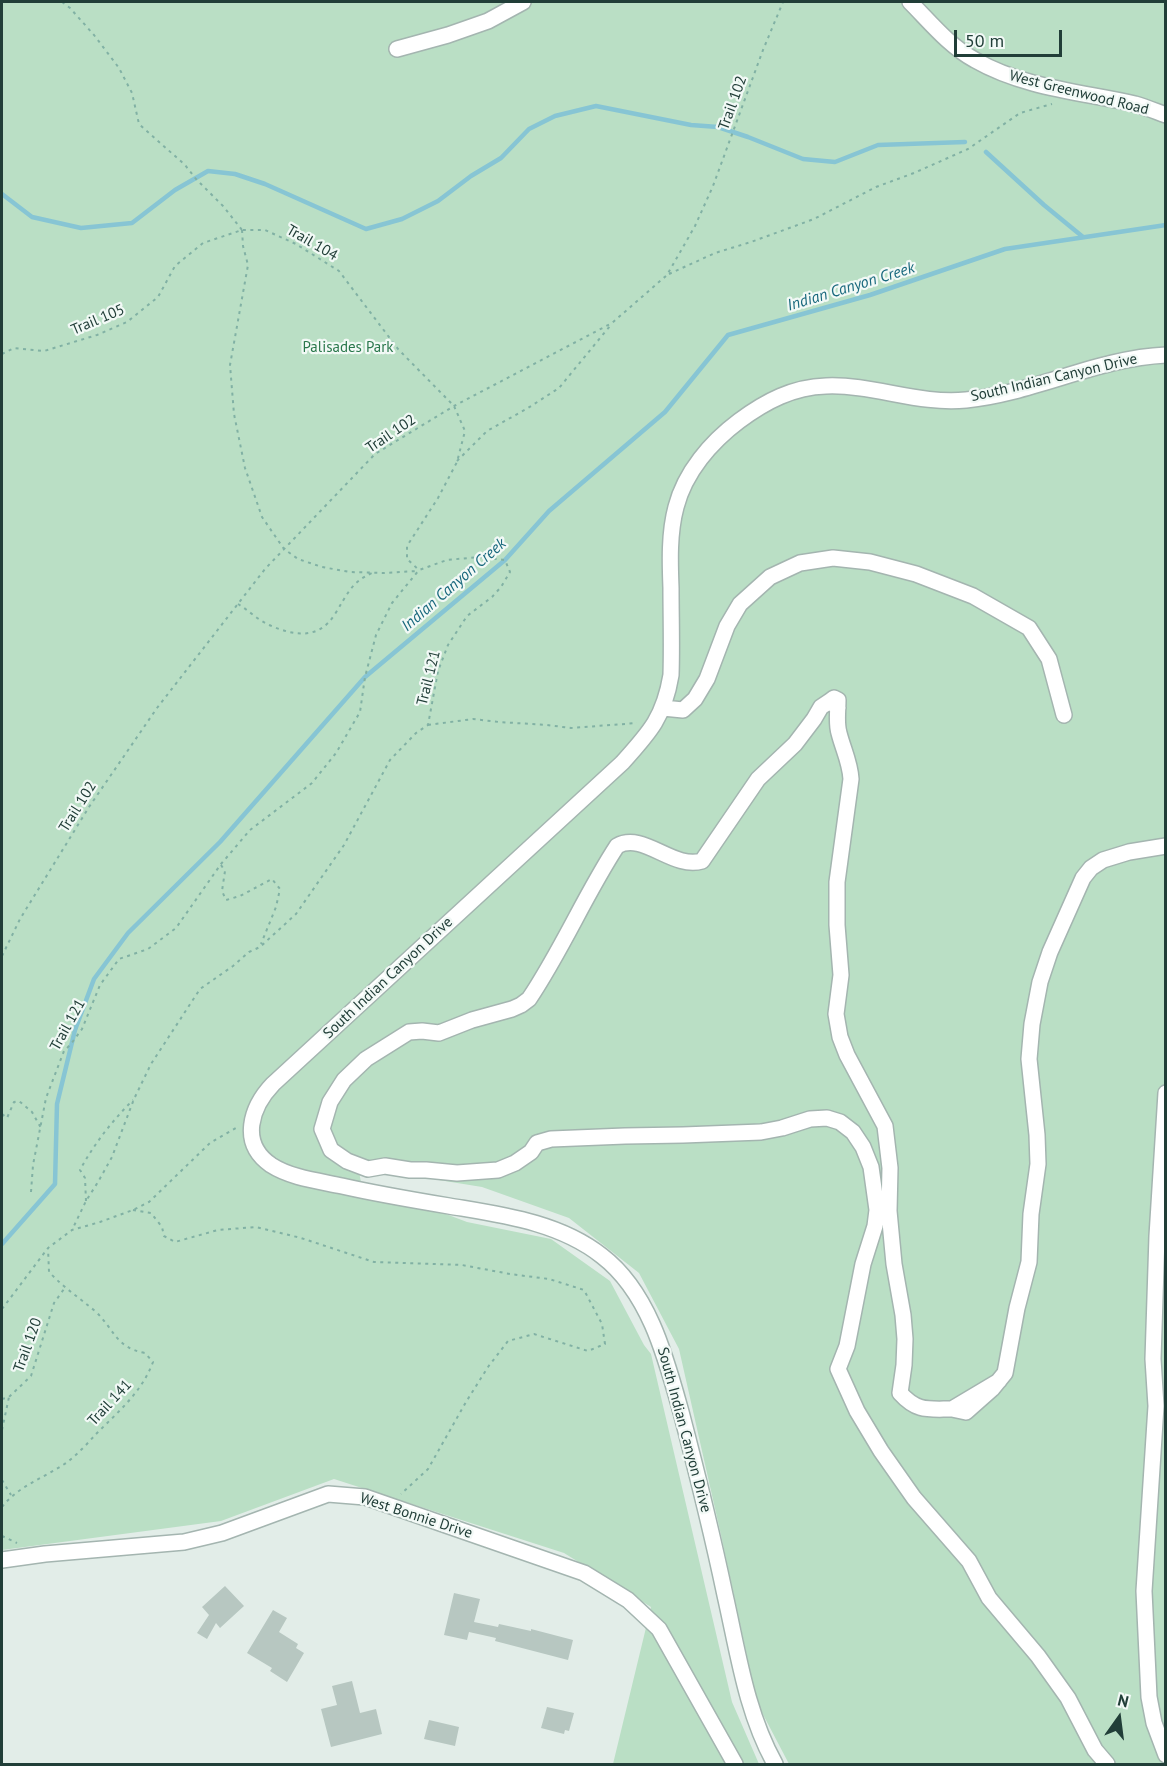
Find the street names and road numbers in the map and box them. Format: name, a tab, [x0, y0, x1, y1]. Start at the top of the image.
street label: West Greenwood Road	[1007, 67, 1151, 119]
street label: Trail 102	[715, 74, 751, 132]
street label: Trail 104	[283, 221, 341, 265]
street label: Trail 105	[69, 301, 127, 339]
street label: South Indian Canyon Drive	[969, 350, 1139, 406]
street label: Trail 102	[363, 411, 419, 457]
street label: Trail 121	[413, 649, 445, 707]
street label: Trail 102	[55, 778, 101, 836]
street label: South Indian Canyon Drive	[320, 913, 456, 1043]
street label: Trail 121	[47, 996, 89, 1054]
street label: Trail 120	[10, 1316, 46, 1374]
street label: South Indian Canyon Drive	[653, 1345, 715, 1515]
street label: Trail 141	[84, 1376, 136, 1430]
street label: West Bonnie Drive	[357, 1489, 475, 1543]

